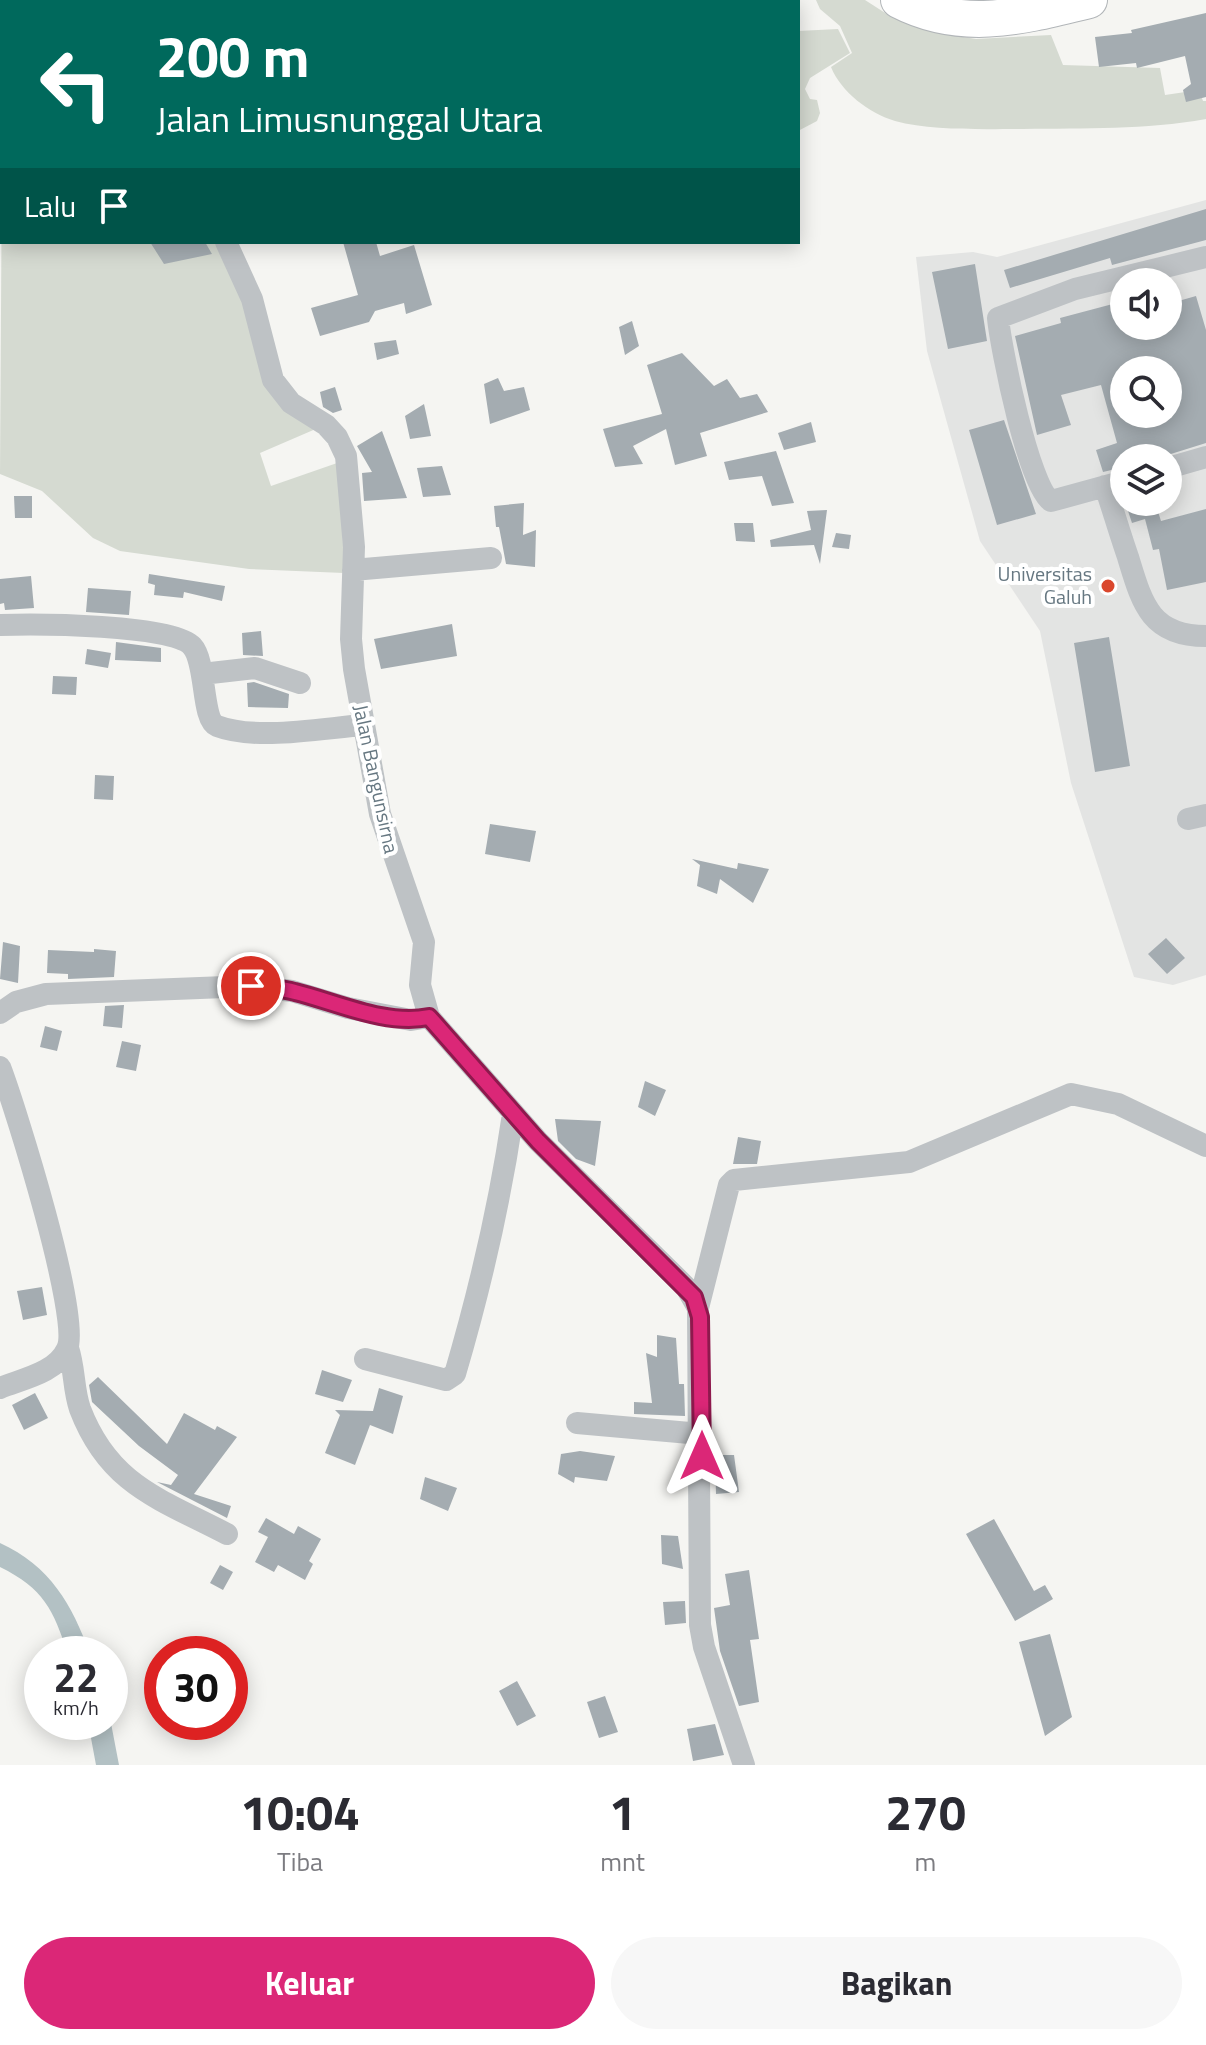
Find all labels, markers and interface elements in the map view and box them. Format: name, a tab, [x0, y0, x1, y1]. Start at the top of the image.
text: 200 m	[156, 14, 309, 99]
icon: left	[24, 32, 128, 136]
text: Jalan Limusnunggal Utara	[156, 91, 543, 146]
text: Lalu	[24, 183, 76, 229]
icon: arrive	[92, 184, 136, 228]
map controls	[1110, 268, 1182, 516]
button: sound	[1110, 268, 1182, 340]
button: search	[1110, 356, 1182, 428]
button: layers	[1110, 444, 1182, 516]
place label: Universitas Galuh	[998, 558, 1092, 612]
marker: Universitas Galuh	[1099, 577, 1117, 595]
street label: Jalan Bangunsirna	[346, 701, 407, 856]
pin	[217, 952, 285, 1020]
icon: arrive	[229, 964, 273, 1008]
position arrow	[660, 1414, 744, 1498]
speed limit sign: 30	[144, 1636, 248, 1740]
text: 22	[54, 1647, 98, 1708]
text: km/h	[53, 1692, 99, 1723]
text: 10:04	[240, 1776, 360, 1849]
text: 1	[609, 1776, 636, 1849]
text: 270	[885, 1776, 966, 1849]
text: Tiba	[277, 1842, 323, 1881]
text: mnt	[600, 1842, 645, 1881]
text: m	[915, 1842, 936, 1881]
button: Keluar	[24, 1937, 595, 2029]
button: Bagikan	[611, 1937, 1182, 2029]

